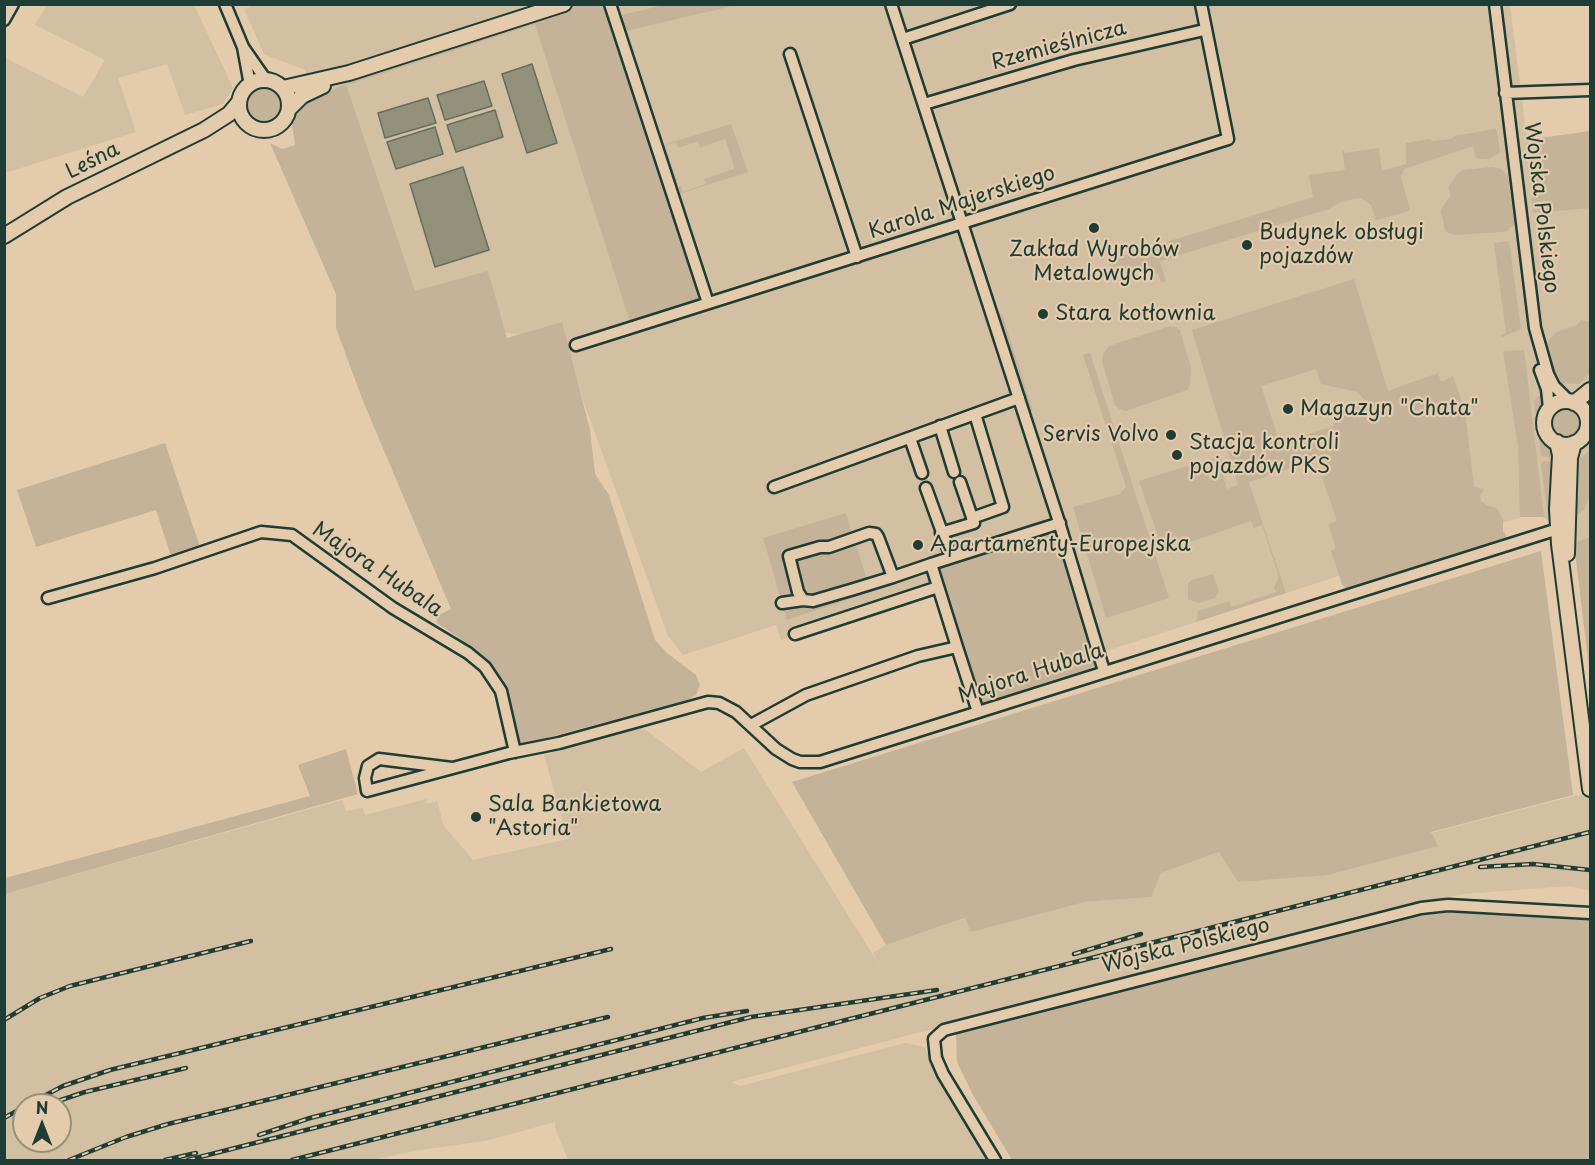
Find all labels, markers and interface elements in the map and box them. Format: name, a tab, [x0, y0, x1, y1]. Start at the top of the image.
street label: Rzemieślnicza	[989, 16, 1129, 76]
street label: Wojska Polskiego	[1518, 121, 1564, 295]
street label: Leśna	[62, 137, 124, 185]
street label: Karola Majerskiego	[866, 161, 1058, 245]
place label: Budynek obsługi pojazdów	[1259, 220, 1424, 270]
marker: Zakład Wyrobów Metalowych	[1087, 221, 1101, 235]
place label: Zakład Wyrobów Metalowych	[1009, 237, 1179, 287]
marker: Budynek obsługi pojazdów	[1240, 238, 1254, 252]
place label: Stara kotłownia	[1055, 301, 1215, 327]
marker: Stara kotłownia	[1036, 307, 1050, 321]
place label: Magazyn "Chata"	[1300, 396, 1479, 422]
marker: Magazyn "Chata"	[1281, 402, 1295, 416]
place label: Servis Volvo	[1042, 422, 1159, 448]
marker: Servis Volvo	[1164, 428, 1178, 442]
place label: Stacja kontroli pojazdów PKS	[1189, 430, 1339, 480]
marker: Stacja kontroli pojazdów PKS	[1170, 448, 1184, 462]
street label: Majora Hubala	[307, 517, 447, 623]
place label: Apartamenty-Europejska	[930, 532, 1191, 558]
marker: Apartamenty-Europejska	[911, 538, 925, 552]
street label: Majora Hubala	[955, 639, 1107, 709]
place label: Sala Bankietowa "Astoria"	[488, 792, 661, 842]
marker: Sala Bankietowa "Astoria"	[469, 810, 483, 824]
street label: Wojska Polskiego	[1099, 913, 1273, 979]
north arrow	[12, 1093, 72, 1153]
text: N	[36, 1095, 48, 1119]

